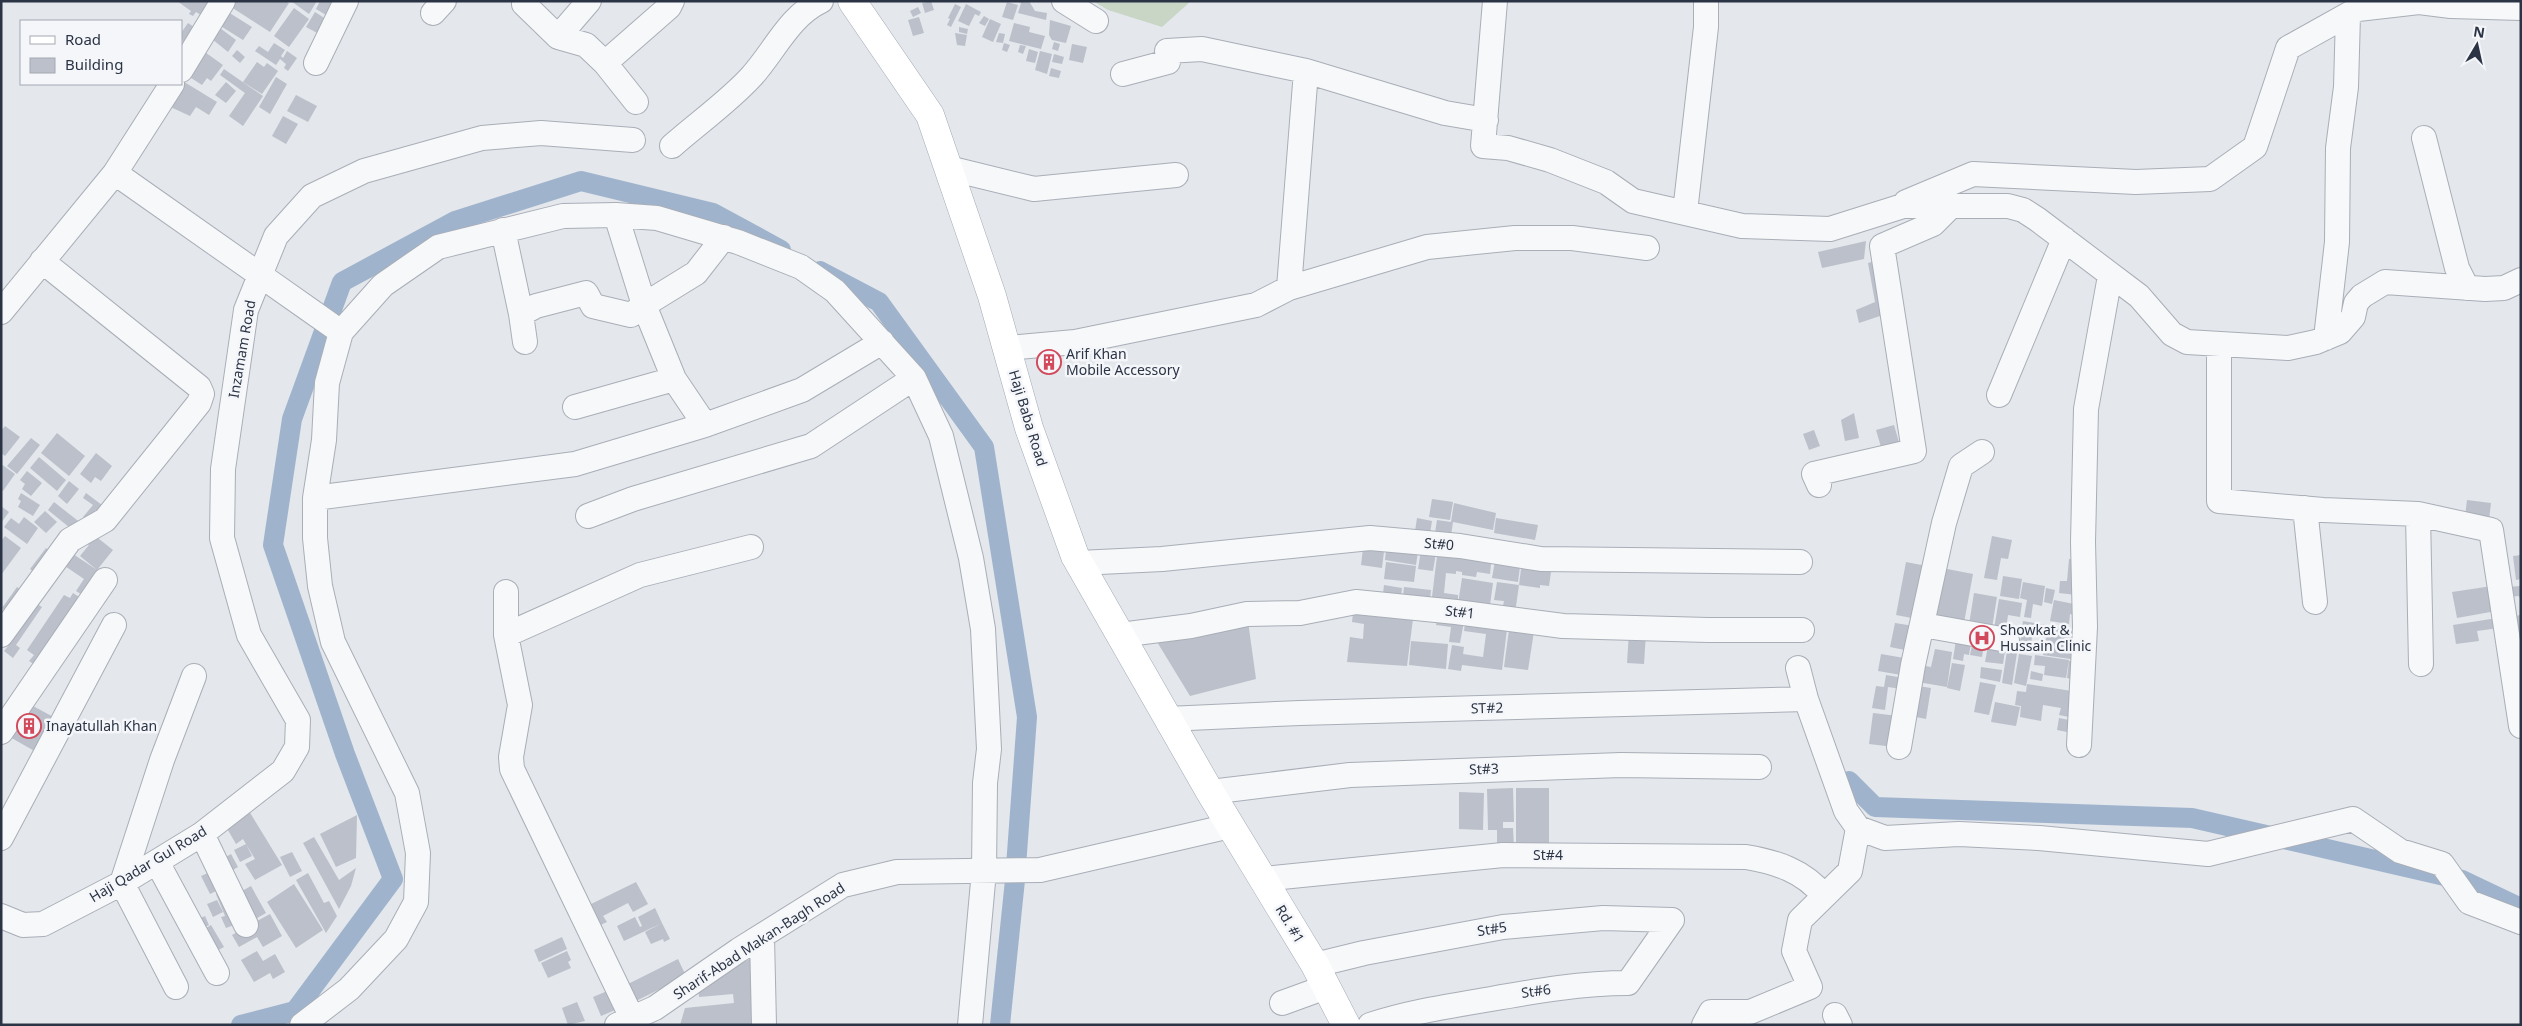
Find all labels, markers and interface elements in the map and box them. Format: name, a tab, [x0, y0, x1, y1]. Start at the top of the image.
legend	[20, 20, 182, 85]
north arrow	[2452, 20, 2502, 70]
text: N	[2472, 21, 2486, 42]
text: Road	[65, 29, 101, 49]
text: Building	[65, 54, 123, 74]
street label: Inzamam Road	[224, 298, 259, 399]
place label: Arif Khan Mobile Accessory	[1066, 344, 1180, 379]
building icon: Arif Khan Mobile Accessory	[1036, 349, 1062, 375]
street label: Haji Baba Road	[1005, 367, 1052, 468]
street label: St#0	[1423, 533, 1455, 554]
street label: St#1	[1444, 600, 1476, 623]
place label: Showkat & Hussain Clinic	[2000, 620, 2092, 655]
hospital icon: Showkat & Hussain Clinic	[1969, 625, 1995, 651]
street label: ST#2	[1470, 697, 1504, 718]
building icon: Inayatullah Khan	[16, 713, 42, 739]
place label: Inayatullah Khan	[46, 716, 157, 735]
street label: St#3	[1469, 758, 1499, 779]
street label: Haji Qadar Gul Road	[86, 821, 210, 906]
street label: St#4	[1533, 845, 1563, 864]
street label: Sharif-Abad Makan-Bagh Road	[669, 878, 848, 1003]
street label: Rd. #1	[1272, 901, 1309, 947]
street label: St#5	[1476, 917, 1508, 940]
street label: St#6	[1520, 979, 1552, 1002]

